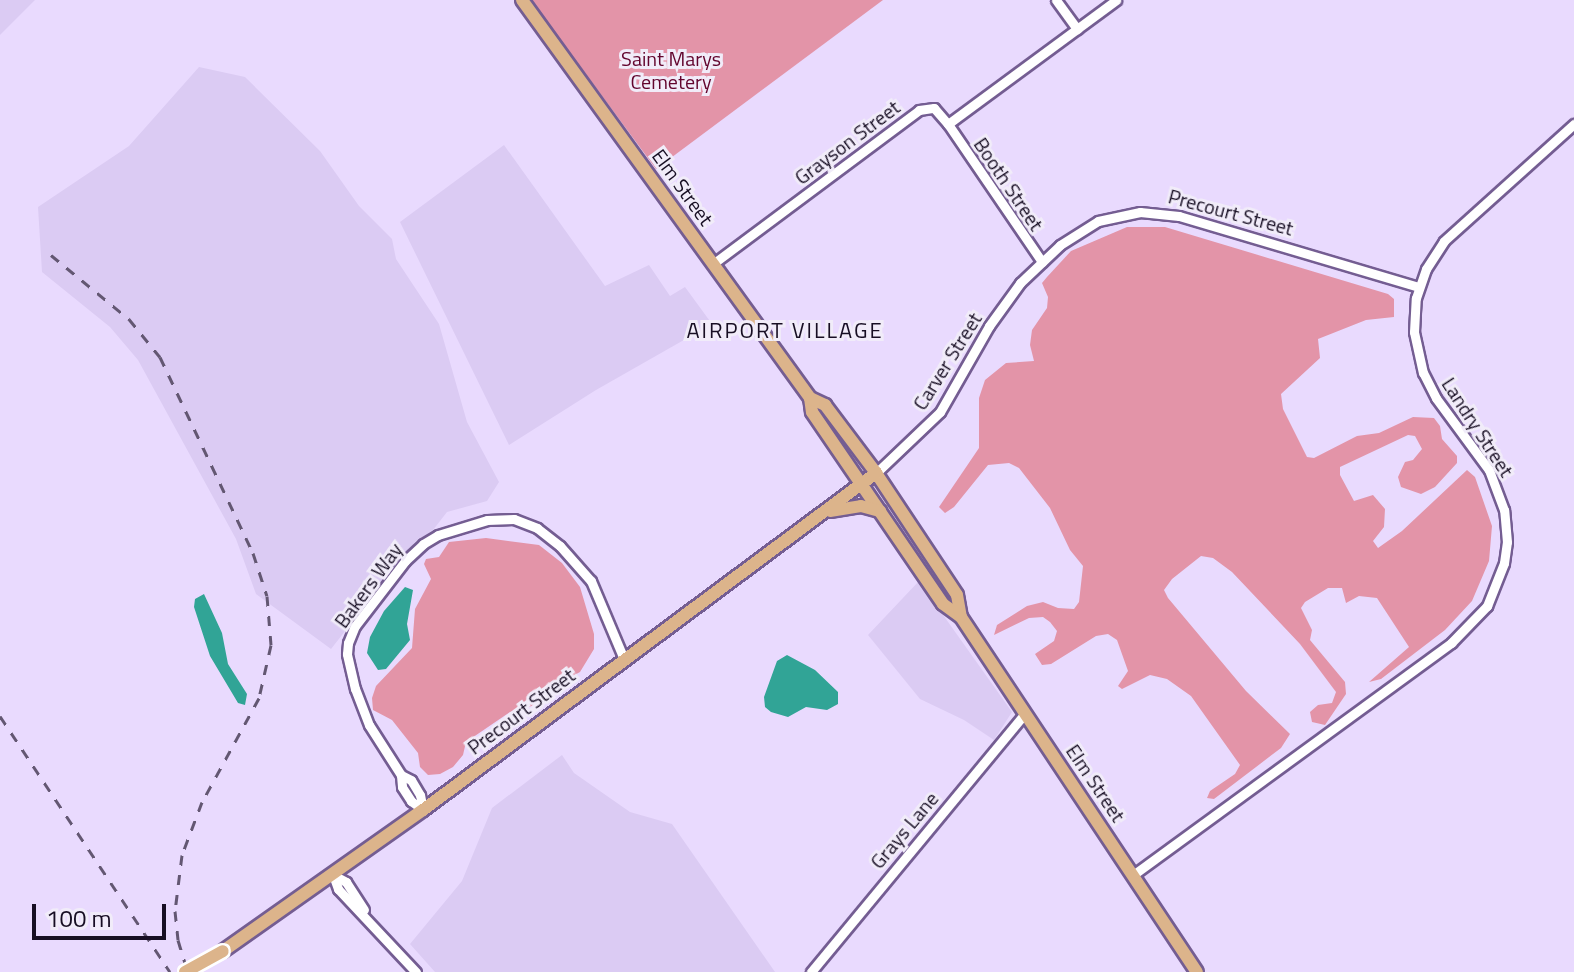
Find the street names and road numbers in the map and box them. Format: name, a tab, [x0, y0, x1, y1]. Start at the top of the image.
street label: Grayson Street	[790, 95, 904, 189]
street label: Booth Street	[969, 133, 1049, 235]
street label: Elm Street	[647, 144, 719, 230]
street label: Precourt Street	[1166, 184, 1296, 240]
street label: Carver Street	[908, 308, 986, 414]
street label: Landry Street	[1437, 373, 1519, 481]
street label: Bakers Way	[329, 538, 407, 632]
street label: Precourt Street	[463, 663, 579, 759]
street label: Elm Street	[1061, 740, 1131, 826]
street label: Grays Lane	[865, 787, 943, 873]

